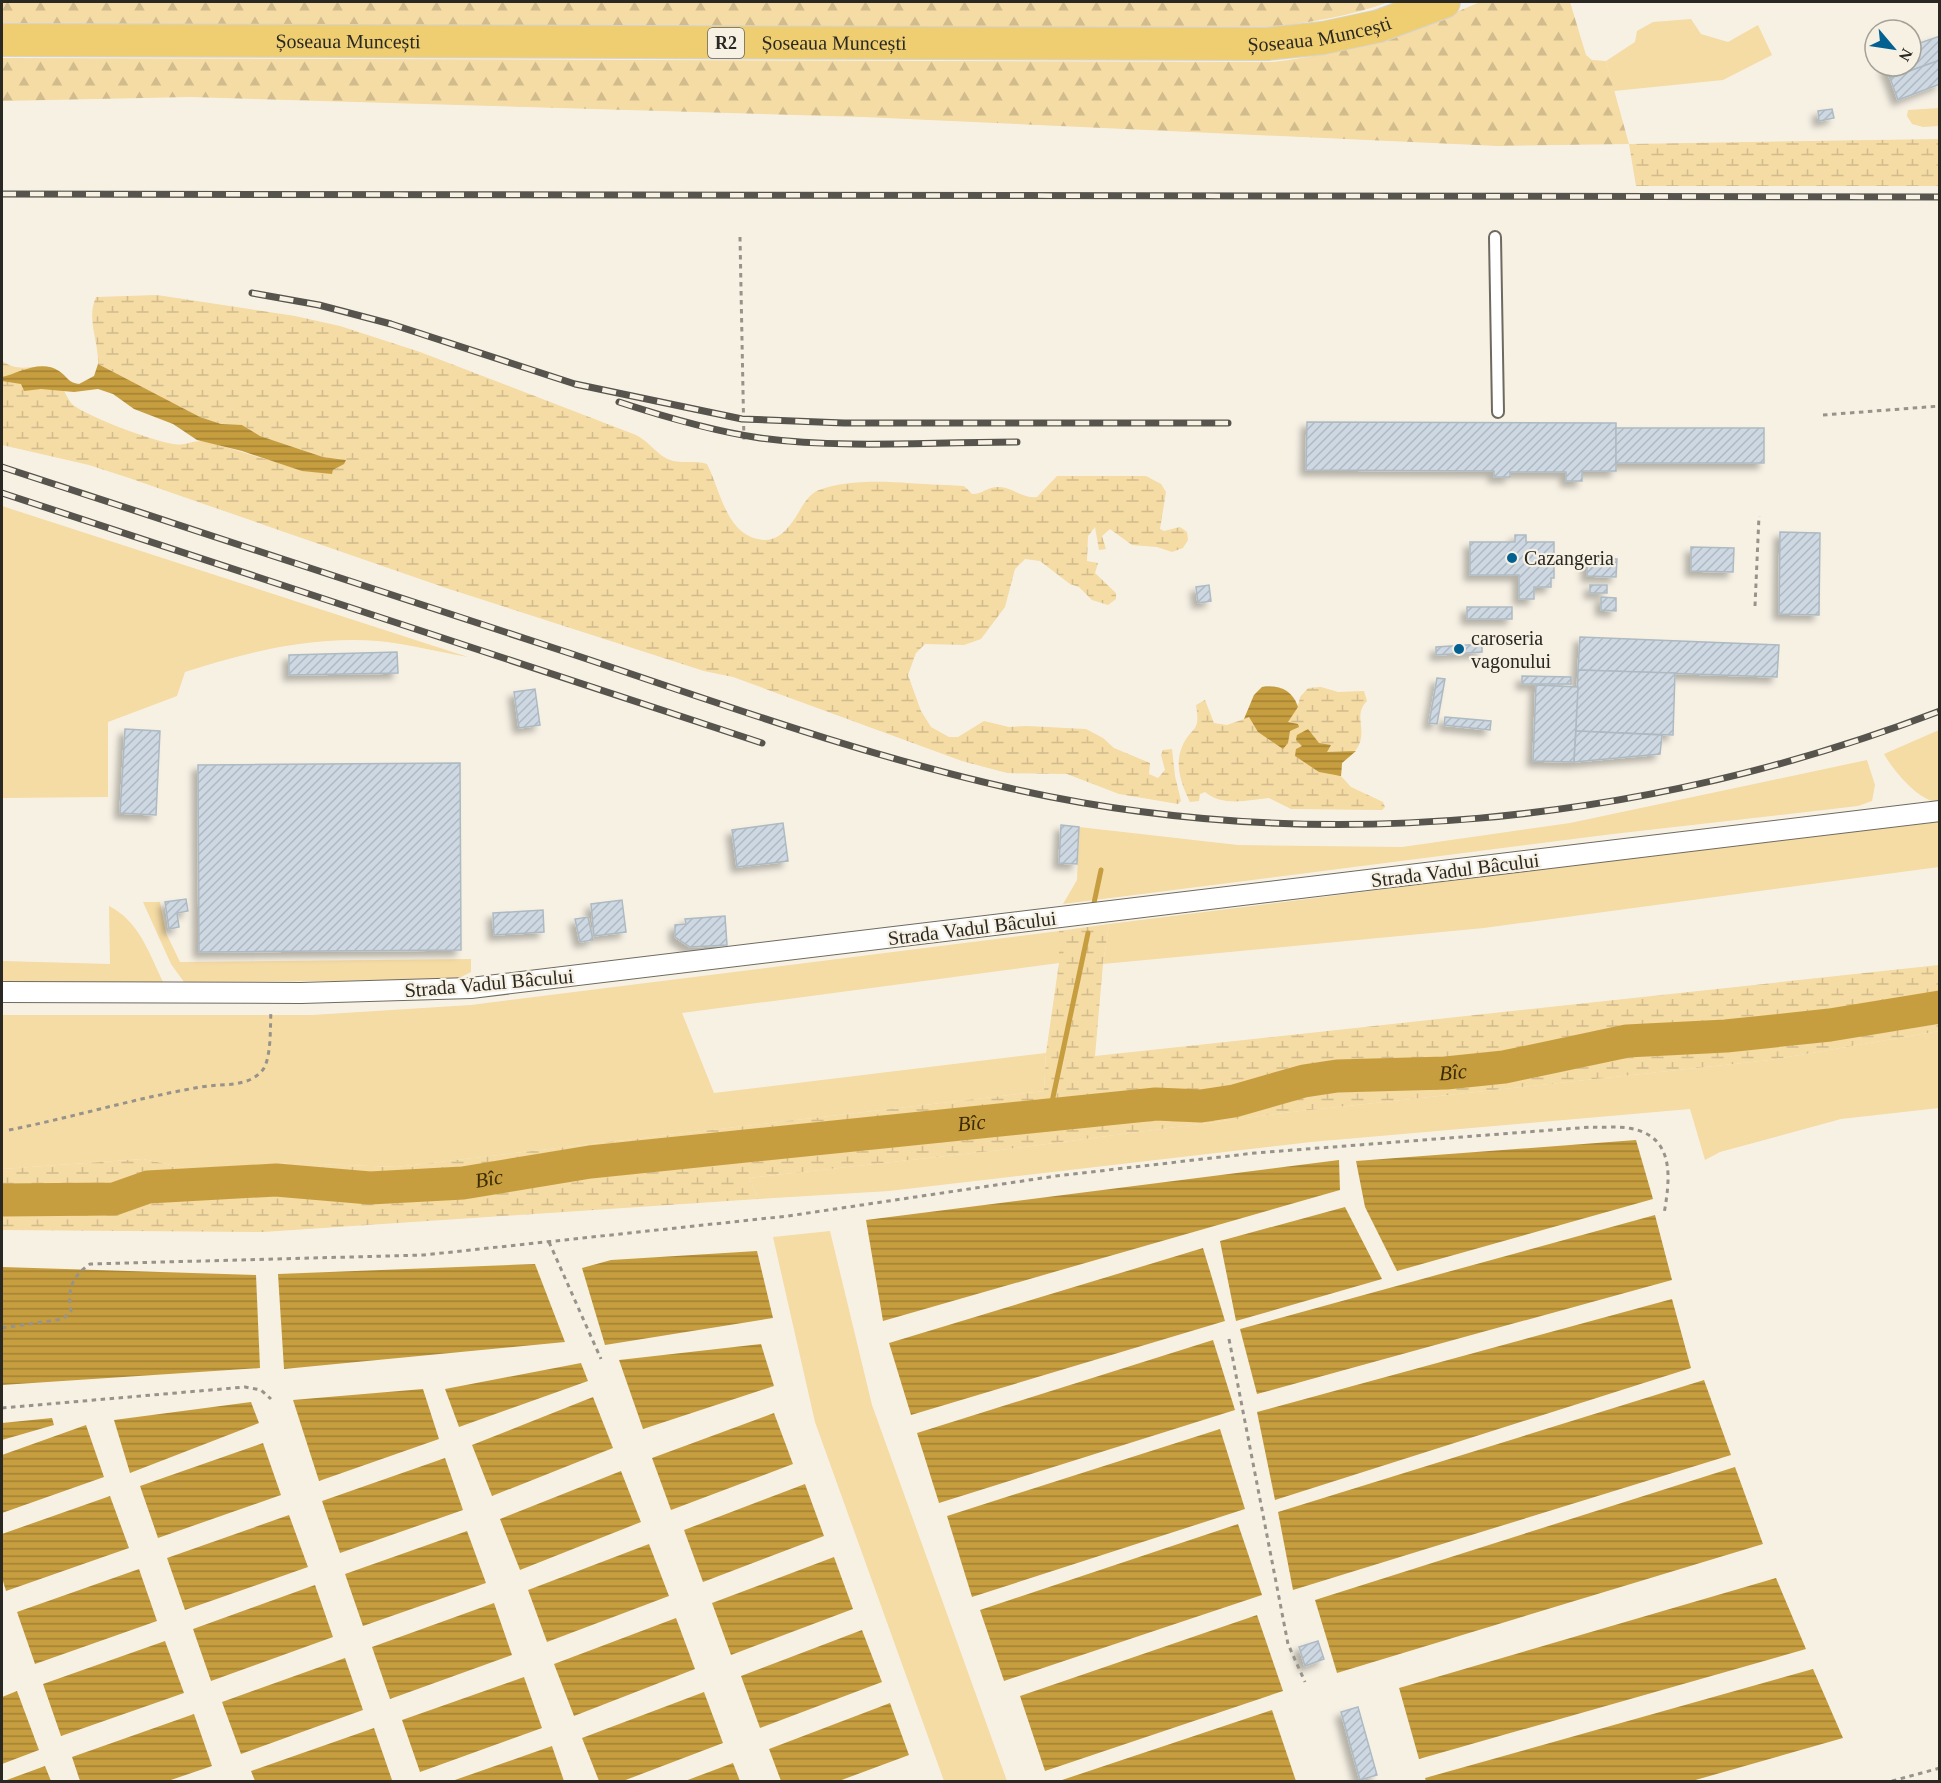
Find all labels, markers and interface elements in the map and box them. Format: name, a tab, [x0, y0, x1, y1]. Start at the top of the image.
street label: Șoseaua Muncești	[1247, 11, 1394, 56]
north arrow	[1863, 18, 1923, 78]
road number: R2	[708, 28, 744, 58]
street label: Șoseaua Muncești	[275, 30, 421, 53]
street label: Șoseaua Muncești	[761, 31, 907, 55]
text: N	[1895, 46, 1916, 65]
place label: Cazangeria	[1524, 547, 1614, 570]
marker: Cazangeria	[1505, 551, 1519, 565]
place label: caroseria vagonului	[1471, 627, 1551, 673]
marker: caroseria vagonului	[1452, 642, 1466, 656]
street label: Strada Vadul Bâcului	[1369, 849, 1541, 891]
street label: Strada Vadul Bâcului	[886, 907, 1058, 949]
street label: Strada Vadul Bâcului	[404, 965, 575, 1001]
water label: Bîc	[1439, 1059, 1469, 1085]
water label: Bîc	[956, 1109, 987, 1136]
water label: Bîc	[473, 1164, 505, 1193]

